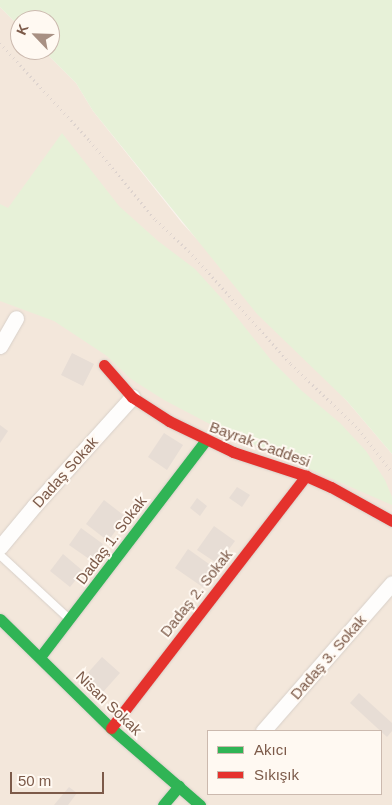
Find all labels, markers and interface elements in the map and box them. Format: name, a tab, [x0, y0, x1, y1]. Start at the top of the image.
north arrow	[10, 10, 60, 60]
text: K	[13, 21, 32, 37]
street label: Bayrak Caddesi	[207, 417, 313, 471]
street label: Dadaş Sokak	[28, 433, 102, 511]
street label: Dadaş 1. Sokak	[72, 492, 150, 588]
street label: Dadaş 2. Sokak	[156, 546, 236, 640]
street label: Dadaş 3. Sokak	[286, 611, 370, 703]
street label: Nisan Sokak	[72, 667, 146, 739]
legend	[207, 730, 382, 795]
text: Akıcı	[254, 741, 287, 758]
scale bar	[12, 762, 106, 794]
text: Sıkışık	[254, 766, 299, 783]
text: 50 m	[18, 772, 51, 789]

